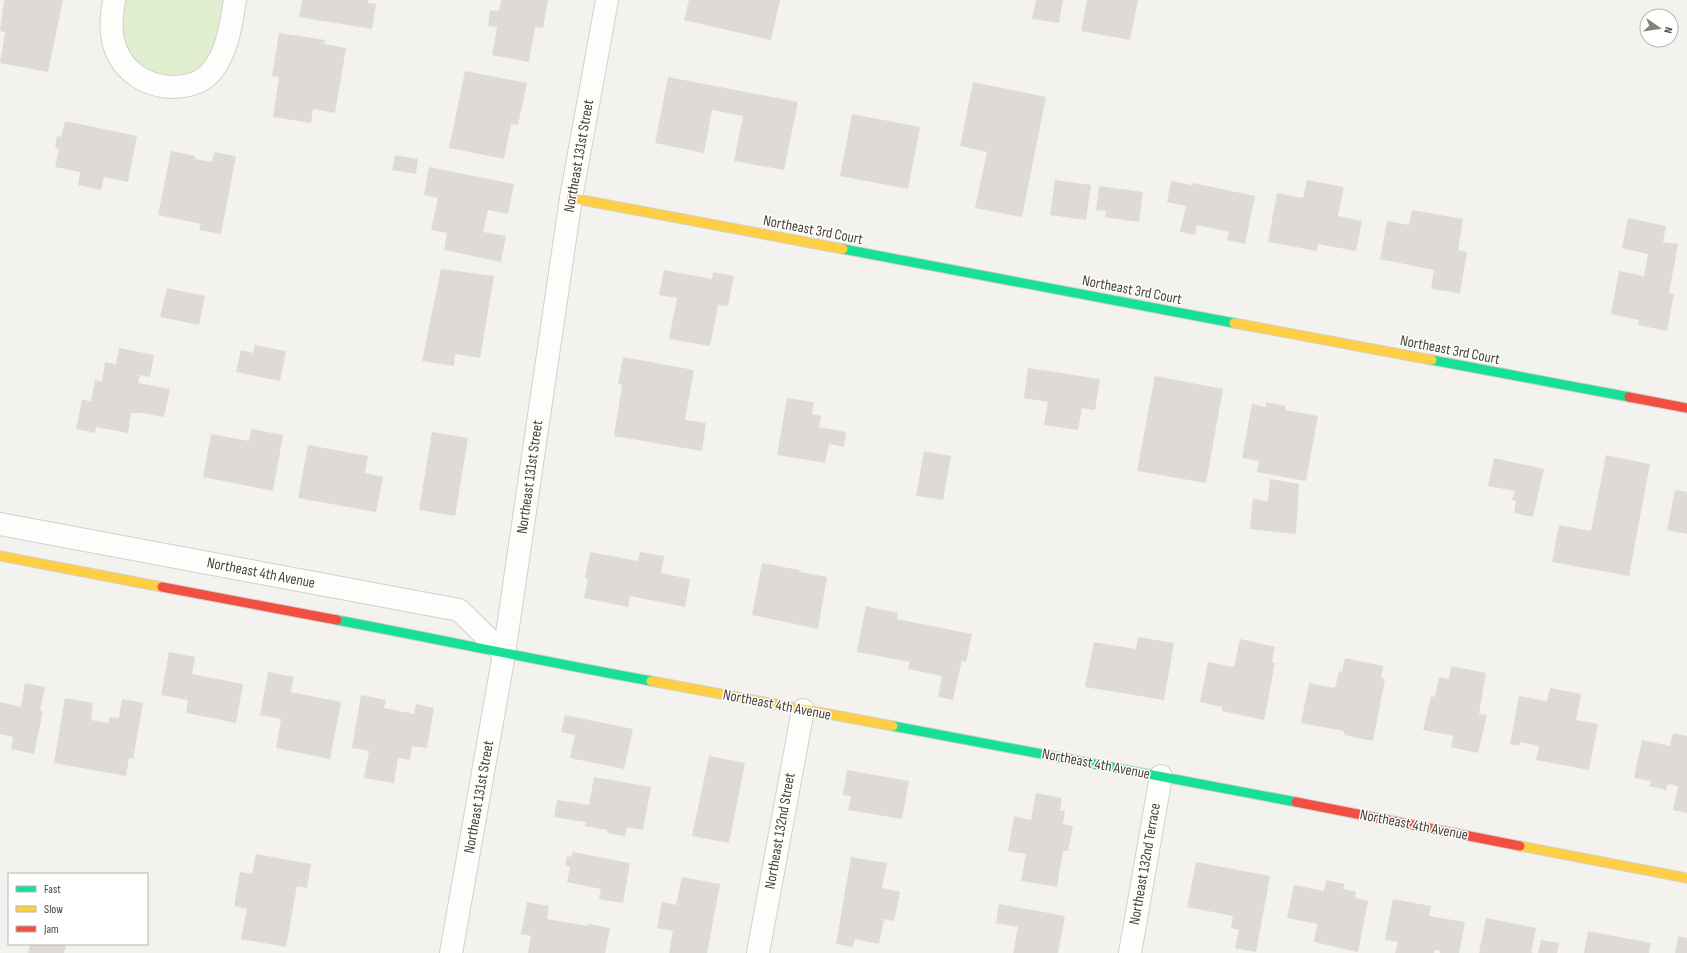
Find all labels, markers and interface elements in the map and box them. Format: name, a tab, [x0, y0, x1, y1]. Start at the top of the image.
north arrow	[1639, 8, 1679, 48]
text: N	[1661, 26, 1675, 35]
street label: Northeast 131st Street	[560, 98, 598, 214]
street label: Northeast 3rd Court	[762, 211, 865, 249]
street label: Northeast 3rd Court	[1081, 271, 1184, 309]
street label: Northeast 3rd Court	[1399, 331, 1502, 369]
street label: Northeast 131st Street	[513, 419, 547, 535]
street label: Northeast 4th Avenue	[205, 553, 317, 593]
street label: Northeast 4th Avenue	[721, 685, 833, 725]
street label: Northeast 131st Street	[460, 739, 498, 855]
street label: Northeast 4th Avenue	[1040, 744, 1152, 784]
street label: Northeast 132nd Street	[760, 771, 800, 891]
street label: Northeast 132nd Terrace	[1125, 802, 1165, 926]
street label: Northeast 4th Avenue	[1358, 805, 1470, 845]
legend	[8, 873, 148, 945]
text: Fast	[44, 882, 61, 897]
text: Slow	[44, 902, 63, 917]
text: Jam	[43, 922, 59, 937]

